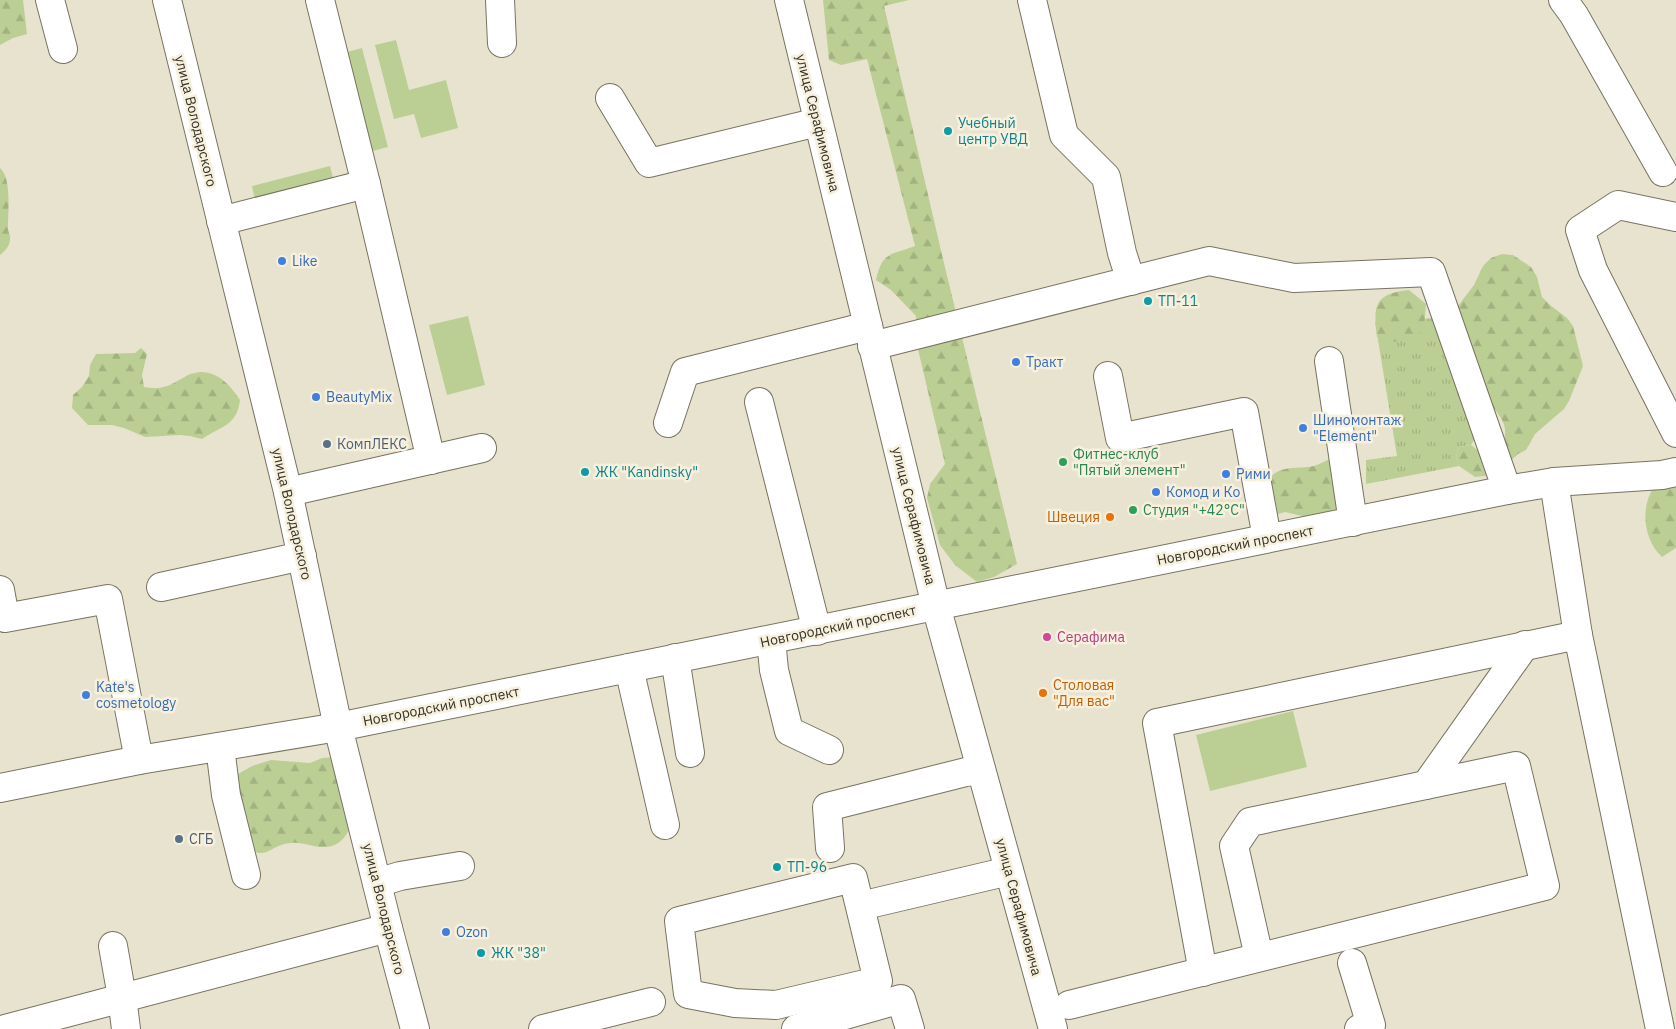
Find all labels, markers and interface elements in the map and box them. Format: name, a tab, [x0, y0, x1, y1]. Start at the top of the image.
street label: улица Серафимовича	[792, 52, 844, 194]
street label: улица Володарского	[171, 53, 221, 189]
place label: Учебный центр УВД	[958, 114, 1028, 148]
marker: Учебный центр УВД	[942, 125, 954, 137]
place label: Like	[292, 252, 318, 270]
marker: Like	[276, 255, 288, 267]
place label: ТП-11	[1158, 292, 1198, 310]
marker: ТП-11	[1142, 295, 1154, 307]
place label: Тракт	[1026, 353, 1064, 371]
marker: Тракт	[1010, 356, 1022, 368]
place label: BeautyMix	[326, 388, 392, 406]
marker: BeautyMix	[310, 391, 322, 403]
place label: Шиномонтаж "Element"	[1313, 411, 1401, 445]
marker: Шиномонтаж "Element"	[1297, 422, 1309, 434]
place label: КомпЛЕКС	[337, 435, 407, 453]
marker: КомпЛЕКС	[321, 438, 333, 450]
street label: улица Серафимовича	[888, 445, 940, 587]
place label: Фитнес-клуб "Пятый элемент"	[1073, 445, 1186, 479]
street label: улица Володарского	[268, 446, 316, 582]
marker: Фитнес-клуб "Пятый элемент"	[1057, 456, 1069, 468]
place label: ЖК "Kandinsky"	[595, 463, 698, 481]
place label: Рими	[1236, 465, 1271, 483]
marker: ЖК "Kandinsky"	[579, 466, 591, 478]
marker: Рими	[1220, 468, 1232, 480]
place label: Комод и Ко	[1166, 483, 1240, 501]
marker: Комод и Ко	[1150, 486, 1162, 498]
place label: Студия "+42°C"	[1143, 501, 1245, 519]
marker: Студия "+42°C"	[1127, 504, 1139, 516]
place label: Швеция	[1047, 508, 1100, 526]
marker: Швеция	[1104, 511, 1116, 523]
street label: Новгородский проспект	[1155, 521, 1315, 569]
street label: Новгородский проспект	[758, 601, 918, 651]
place label: Серафима	[1057, 628, 1125, 646]
marker: Серафима	[1041, 631, 1053, 643]
place label: Столовая "Для вас"	[1053, 676, 1115, 710]
place label: Kate's cosmetology	[96, 678, 176, 712]
street label: Новгородский проспект	[361, 682, 521, 730]
marker: Столовая "Для вас"	[1037, 687, 1049, 699]
marker: Kate's cosmetology	[80, 689, 92, 701]
place label: СГБ	[189, 830, 214, 848]
marker: СГБ	[173, 833, 185, 845]
street label: улица Серафимовича	[992, 836, 1046, 978]
street label: улица Володарского	[359, 841, 409, 977]
place label: ТП-96	[787, 858, 827, 876]
marker: ТП-96	[771, 861, 783, 873]
place label: Ozon	[456, 923, 488, 941]
marker: Ozon	[440, 926, 452, 938]
place label: ЖК "38"	[491, 944, 546, 962]
marker: ЖК "38"	[475, 947, 487, 959]

